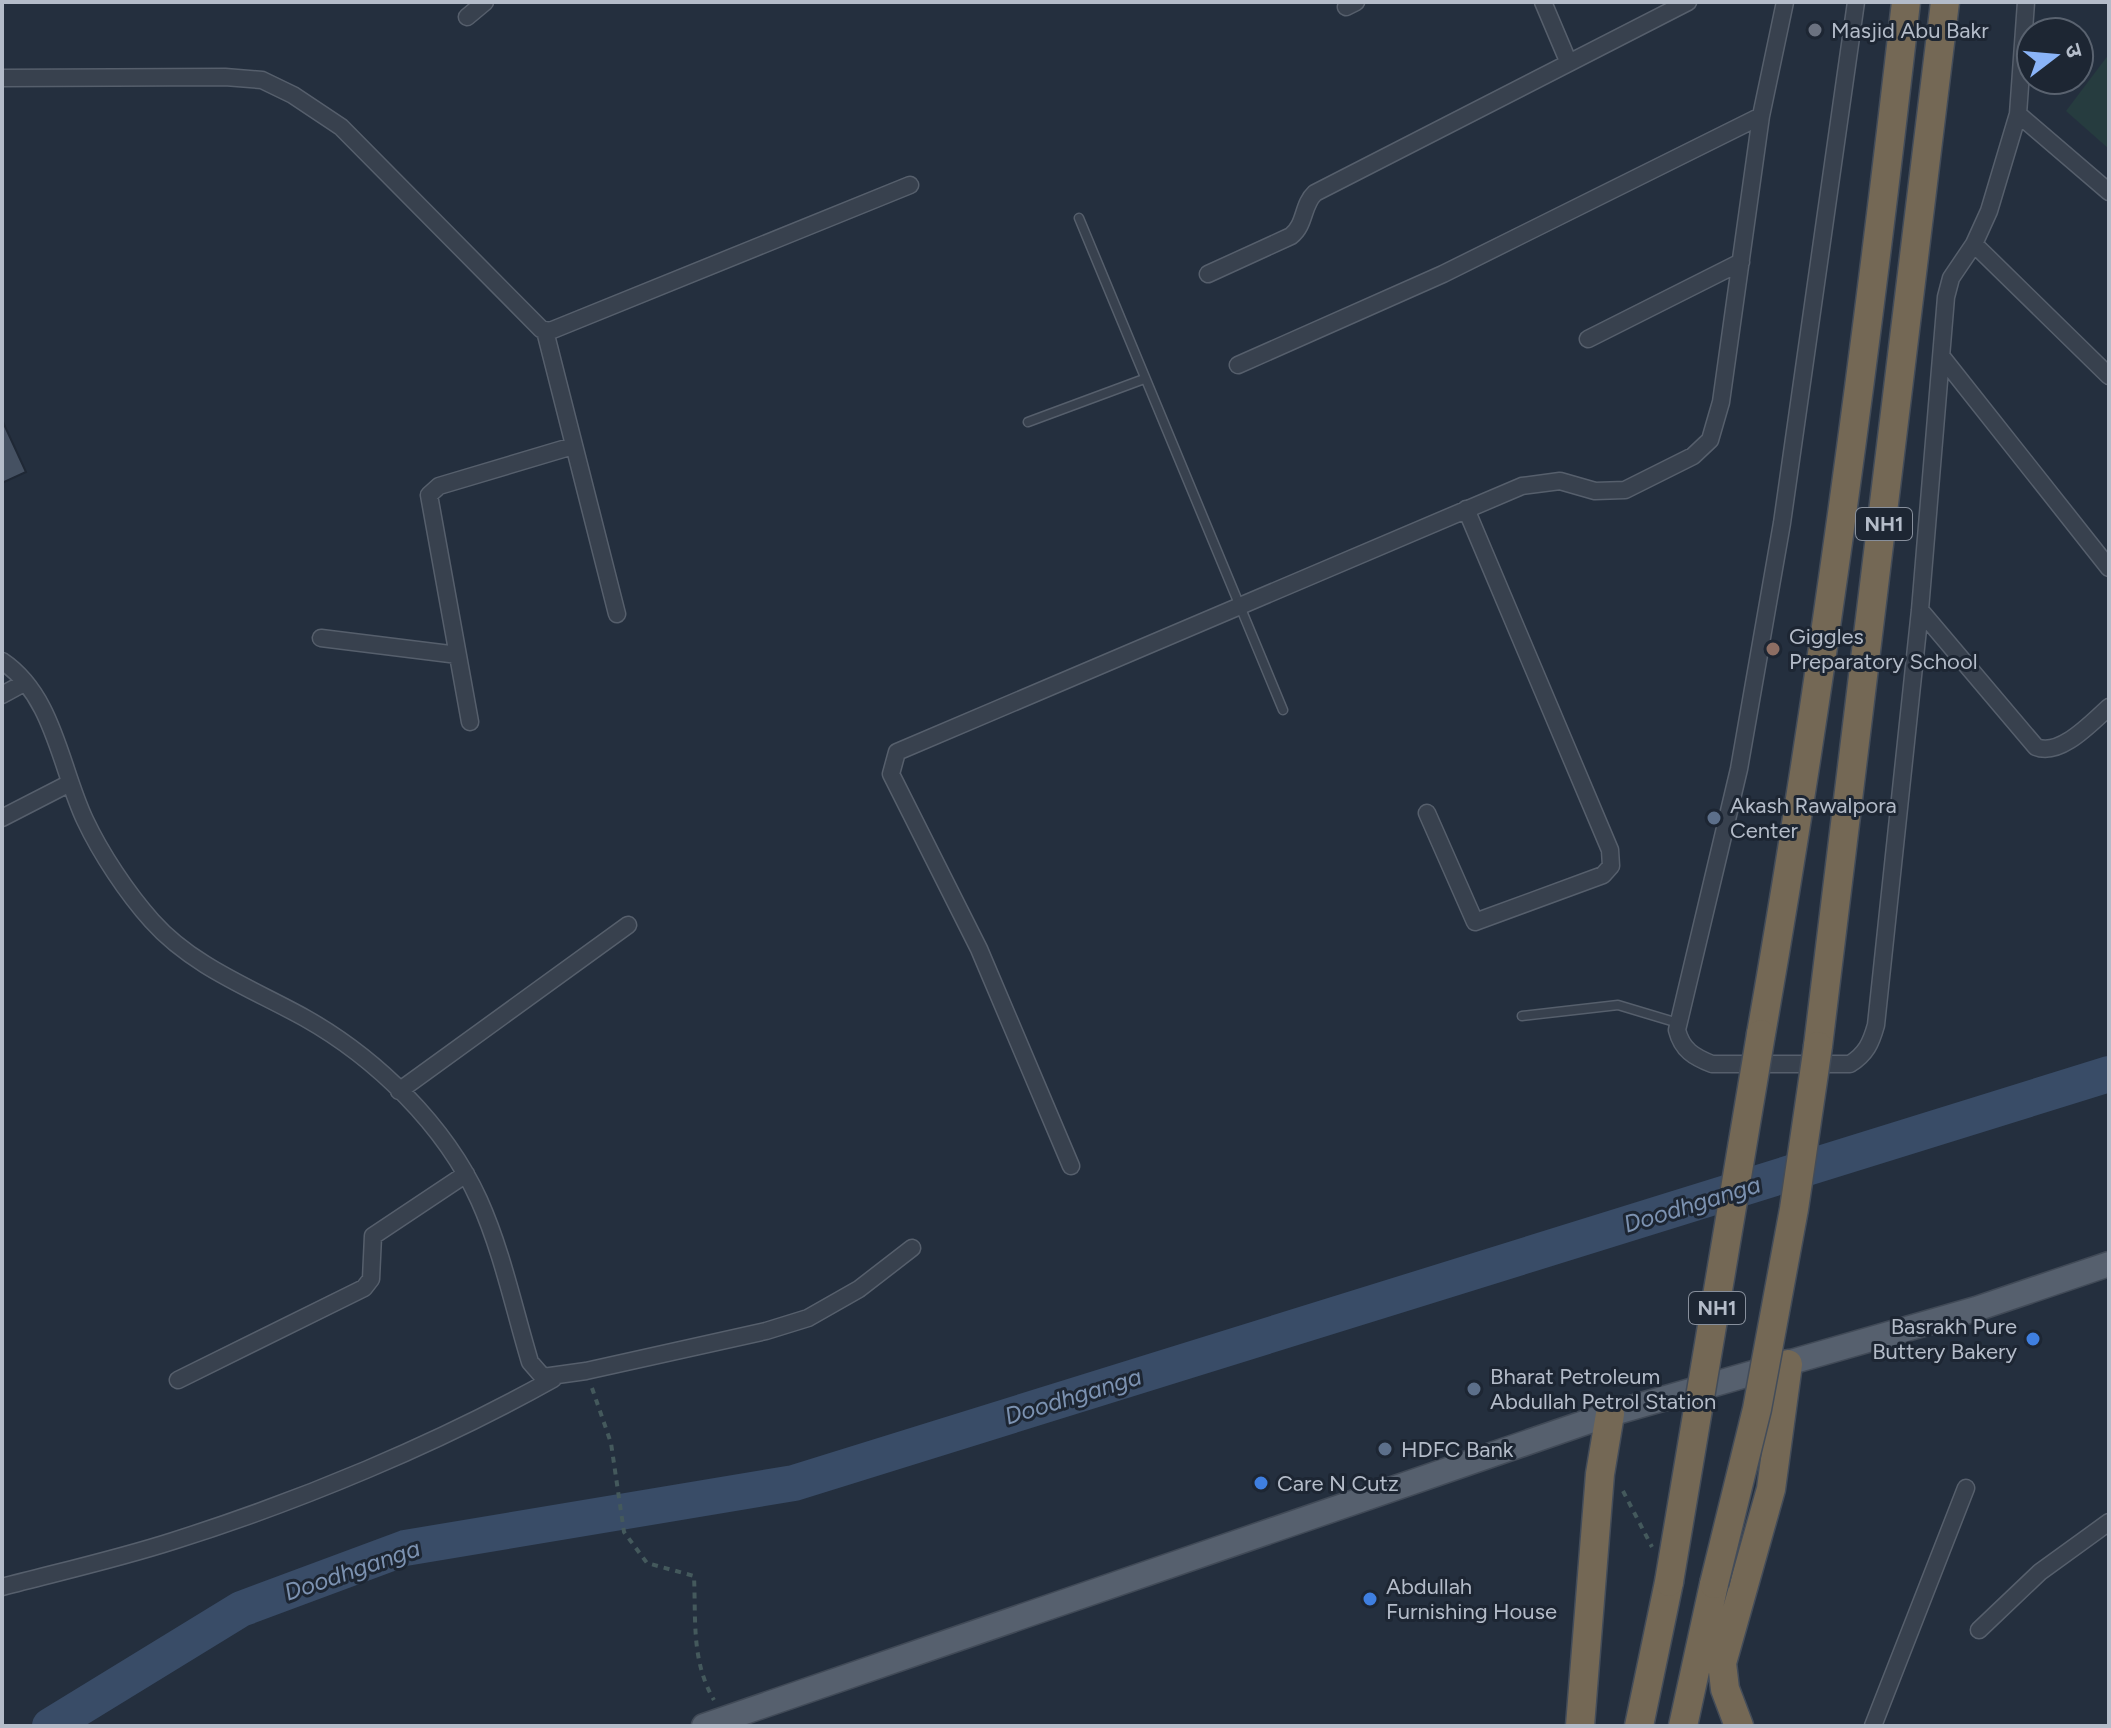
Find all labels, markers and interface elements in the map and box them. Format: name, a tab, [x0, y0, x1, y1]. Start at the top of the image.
north arrow	[2015, 16, 2095, 96]
place label: Masjid Abu Bakr	[1831, 17, 1989, 44]
marker: Masjid Abu Bakr	[1806, 21, 1824, 39]
text: उ	[2059, 41, 2089, 62]
road number: NH1	[1856, 508, 1912, 540]
place label: Giggles Preparatory School	[1789, 623, 1977, 675]
marker: Giggles Preparatory School	[1764, 640, 1782, 658]
place label: Akash Rawalpora Center	[1730, 792, 1897, 844]
marker: Akash Rawalpora Center	[1705, 809, 1723, 827]
water label: Doodhganga	[1620, 1169, 1764, 1239]
road number: NH1	[1689, 1292, 1745, 1324]
place label: Basrakh Pure Buttery Bakery	[1872, 1313, 2017, 1365]
marker: Basrakh Pure Buttery Bakery	[2024, 1330, 2042, 1348]
water label: Doodhganga	[1001, 1361, 1145, 1431]
place label: Bharat Petroleum Abdullah Petrol Station	[1490, 1363, 1716, 1415]
marker: Bharat Petroleum Abdullah Petrol Station	[1465, 1380, 1483, 1398]
place label: HDFC Bank	[1401, 1436, 1514, 1463]
marker: HDFC Bank	[1376, 1440, 1394, 1458]
place label: Care N Cutz	[1277, 1470, 1399, 1497]
marker: Care N Cutz	[1252, 1474, 1270, 1492]
water label: Doodhganga	[280, 1533, 424, 1607]
place label: Abdullah Furnishing House	[1386, 1573, 1557, 1625]
marker: Abdullah Furnishing House	[1361, 1590, 1379, 1608]

